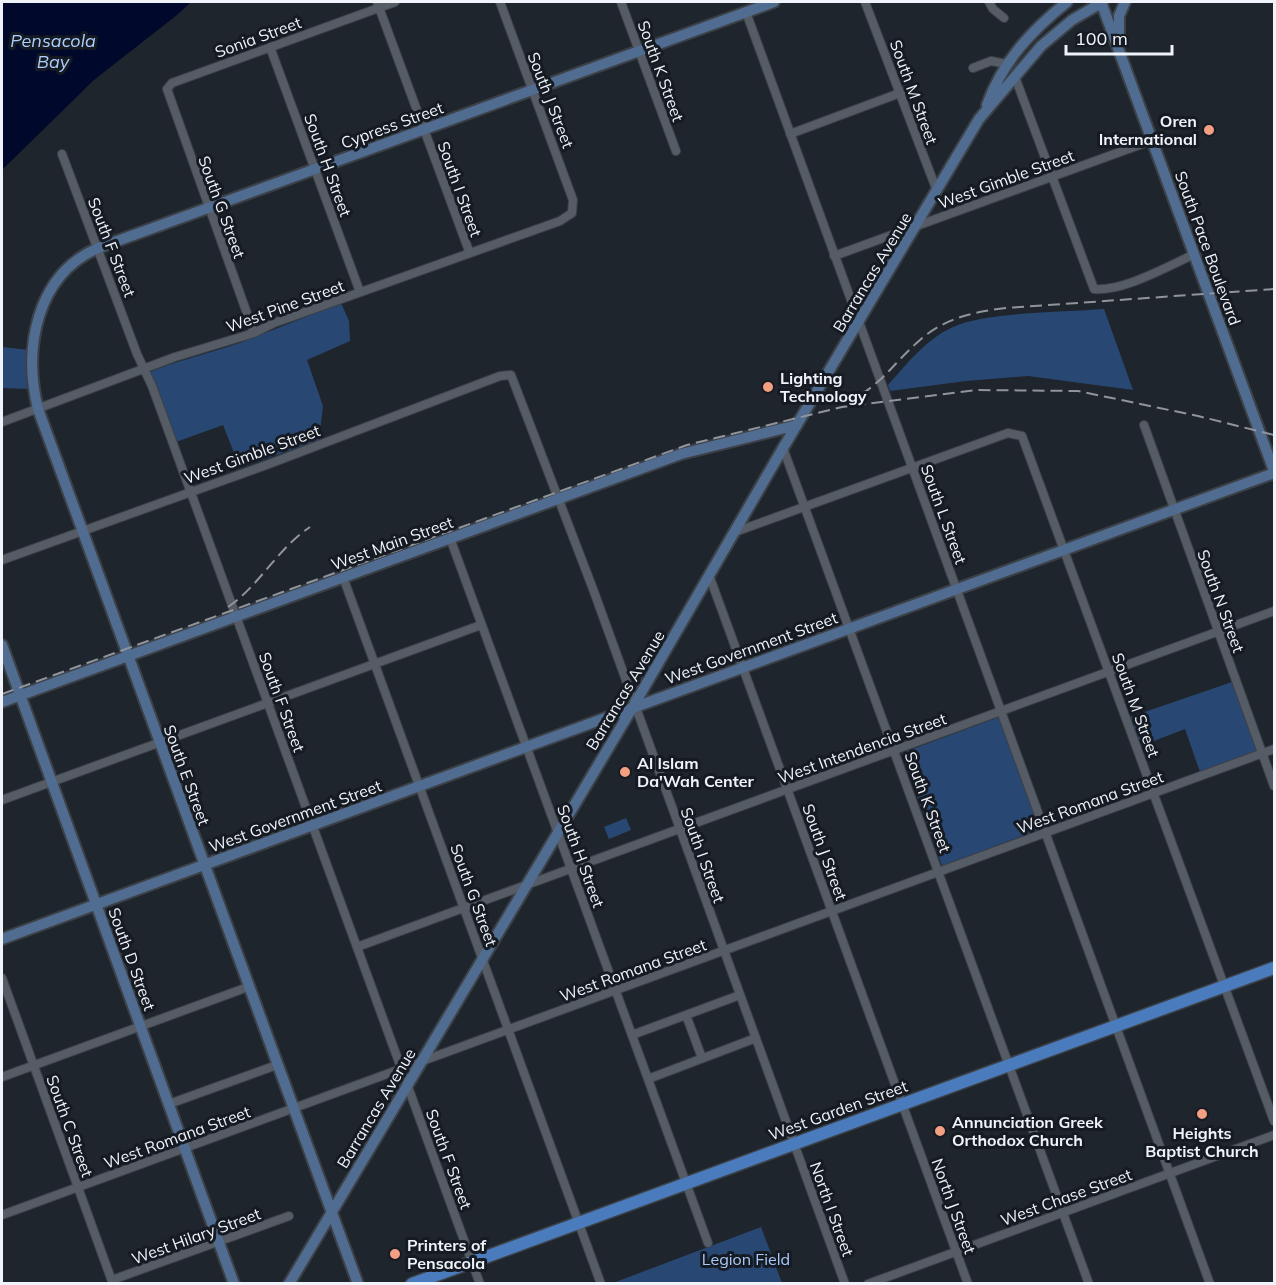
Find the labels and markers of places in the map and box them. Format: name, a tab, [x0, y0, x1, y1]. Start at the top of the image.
place label: Oren International	[1099, 111, 1197, 149]
marker: Oren International	[1202, 123, 1216, 137]
place label: Lighting Technology	[780, 368, 867, 406]
marker: Lighting Technology	[761, 380, 775, 394]
place label: Al Islam Da'Wah Center	[637, 753, 754, 791]
marker: Al Islam Da'Wah Center	[618, 765, 632, 779]
marker: Heights Baptist Church	[1195, 1107, 1209, 1121]
place label: Annunciation Greek Orthodox Church	[952, 1112, 1104, 1150]
place label: Heights Baptist Church	[1145, 1123, 1259, 1161]
marker: Annunciation Greek Orthodox Church	[933, 1124, 947, 1138]
place label: Printers of Pensacola	[407, 1235, 487, 1273]
marker: Printers of Pensacola	[388, 1247, 402, 1261]

